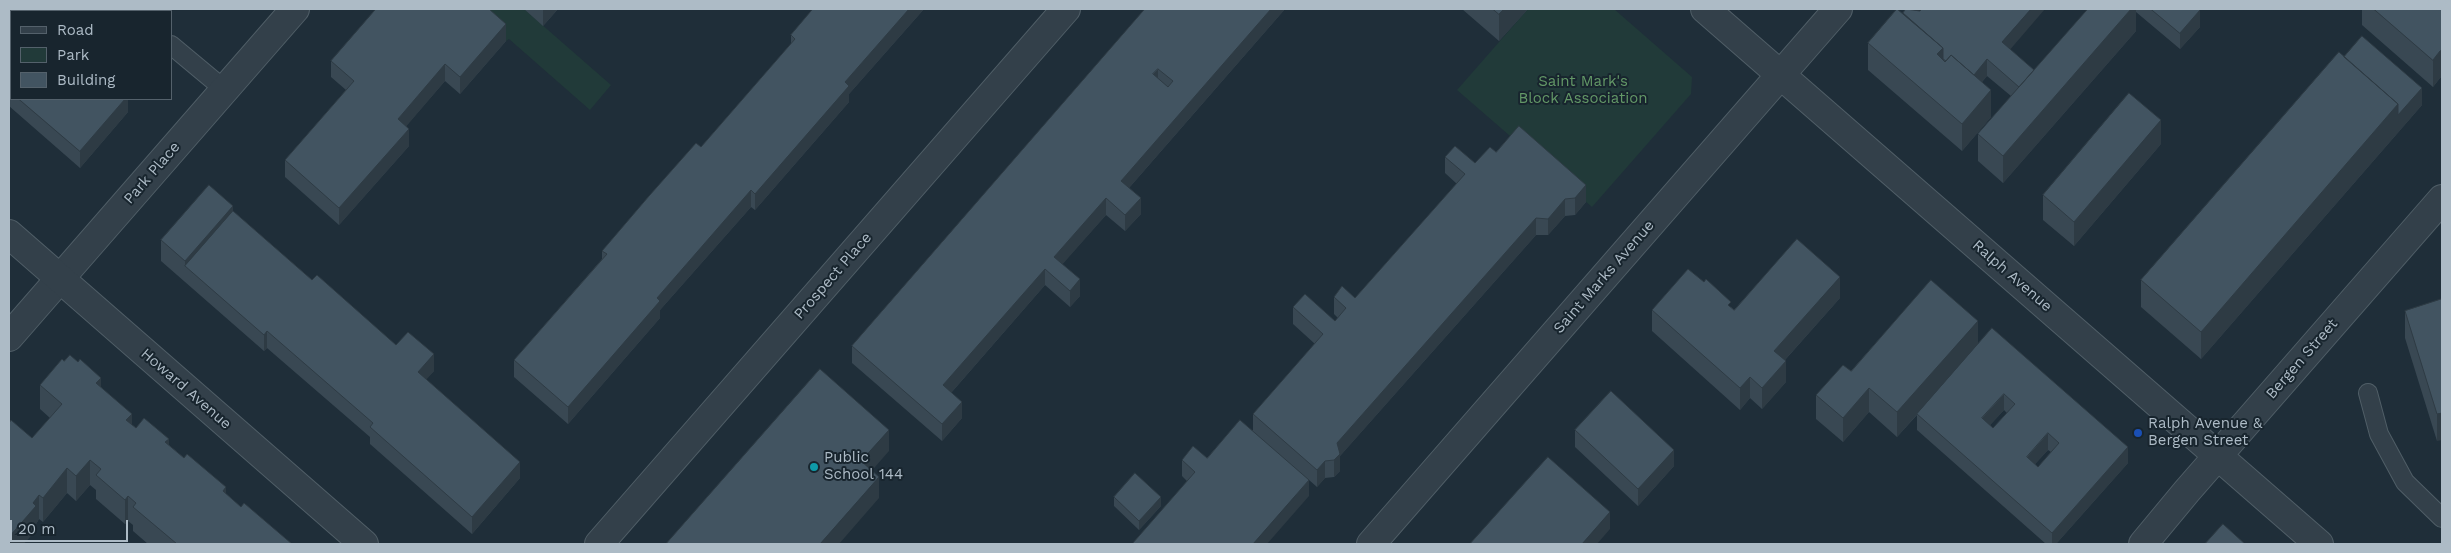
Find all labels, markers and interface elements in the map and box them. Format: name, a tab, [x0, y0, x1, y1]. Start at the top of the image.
legend	[10, 10, 172, 100]
text: Road	[57, 21, 94, 39]
text: Park	[57, 46, 89, 64]
text: Building	[57, 71, 115, 89]
park label: Saint Mark's Block Association	[1518, 73, 1648, 108]
street label: Park Place	[120, 138, 184, 208]
street label: Saint Marks Avenue	[1550, 217, 1658, 337]
street label: Prospect Place	[790, 229, 876, 323]
street label: Ralph Avenue	[1968, 236, 2056, 316]
street label: Bergen Street	[2262, 315, 2342, 403]
street label: Howard Avenue	[137, 345, 235, 433]
place label: Ralph Avenue & Bergen Street	[2148, 415, 2262, 450]
marker: Ralph Avenue & Bergen Street	[2132, 427, 2144, 439]
place label: Public School 144	[824, 449, 903, 484]
marker: Public School 144	[808, 461, 820, 473]
scale bar	[12, 510, 130, 542]
text: 20 m	[18, 520, 56, 538]

